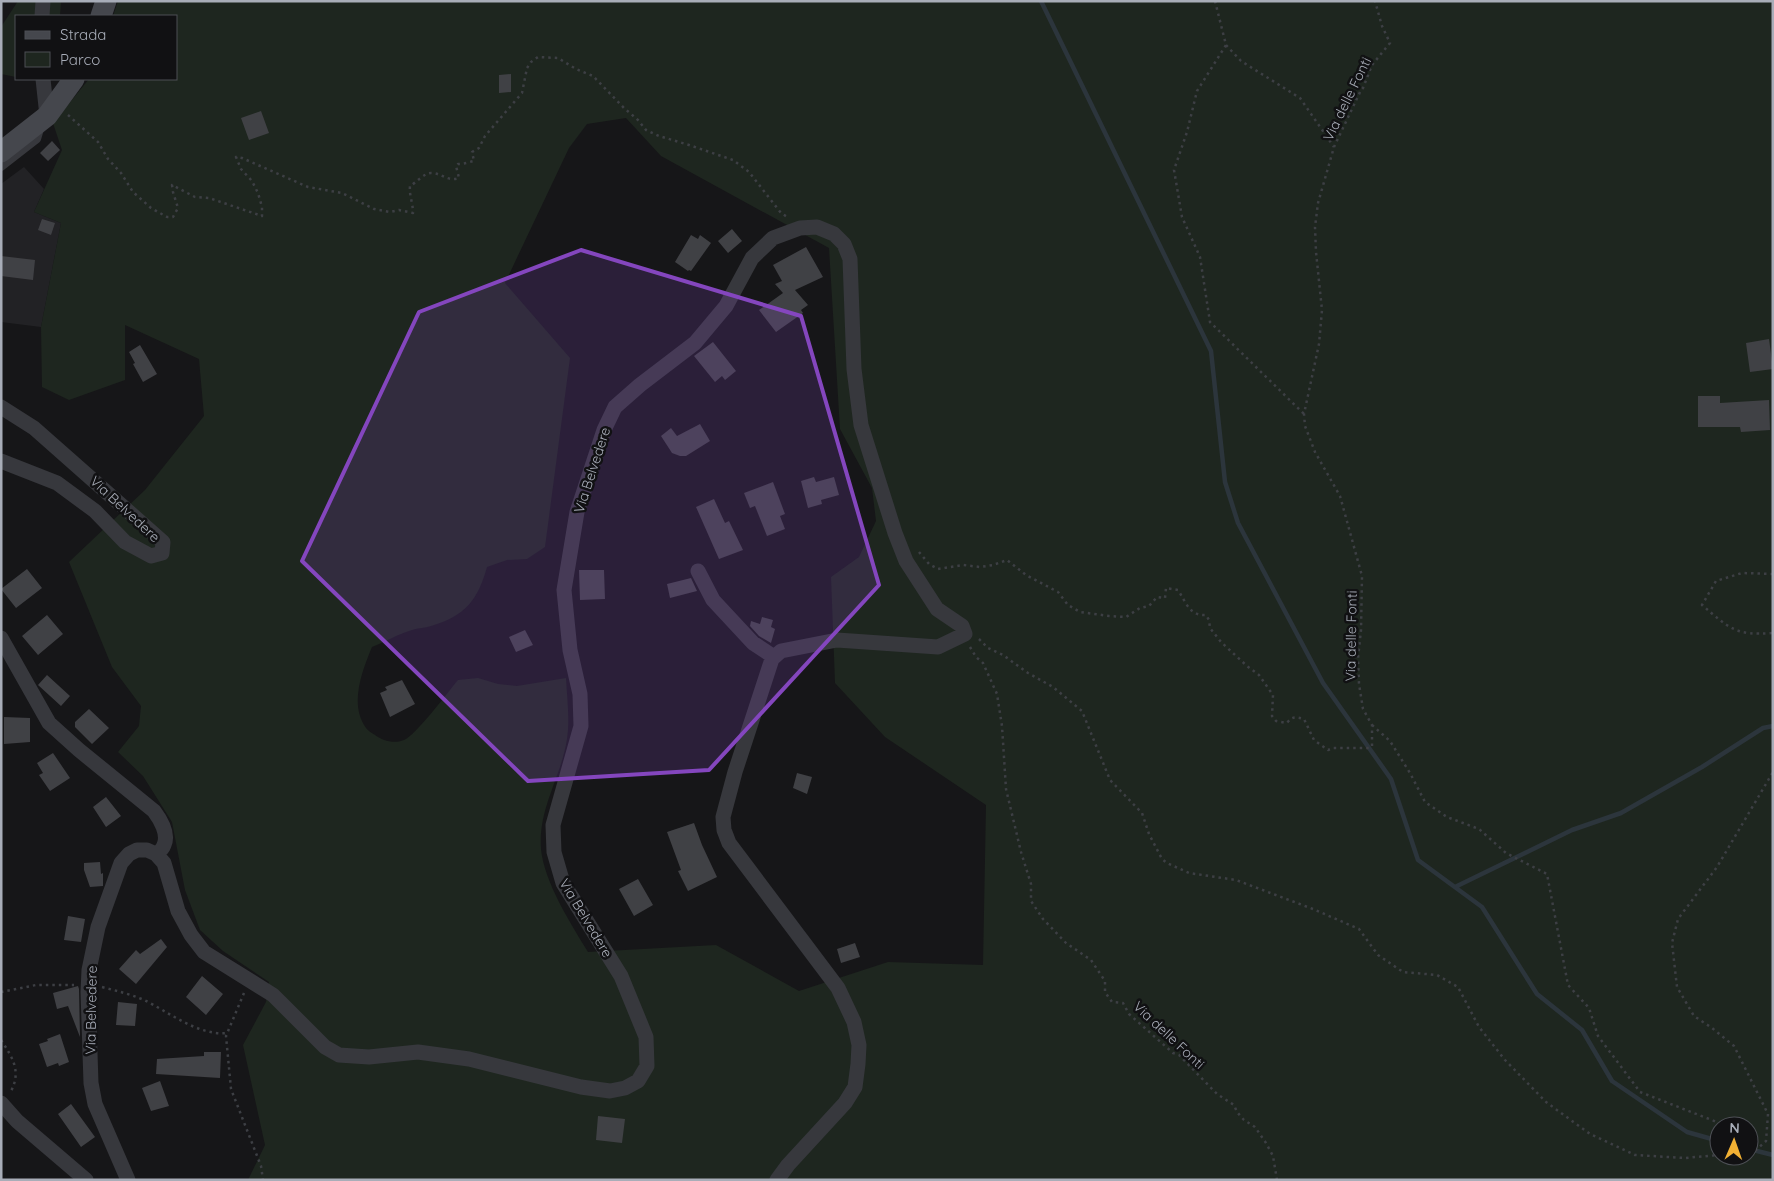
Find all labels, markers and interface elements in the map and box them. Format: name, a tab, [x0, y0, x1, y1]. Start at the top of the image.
legend	[15, 15, 178, 80]
text: Strada	[60, 25, 106, 44]
text: Parco	[60, 50, 100, 69]
street label: Via delle Fonti	[1319, 54, 1375, 144]
street label: Via Belvedere	[570, 425, 614, 515]
street label: Via Belvedere	[86, 472, 164, 546]
street label: Via delle Fonti	[1341, 590, 1361, 682]
street label: Via Belvedere	[555, 875, 617, 961]
street label: Via Belvedere	[81, 965, 101, 1055]
street label: Via delle Fonti	[1130, 997, 1208, 1073]
north arrow	[1709, 1116, 1759, 1166]
text: N	[1729, 1119, 1740, 1137]

